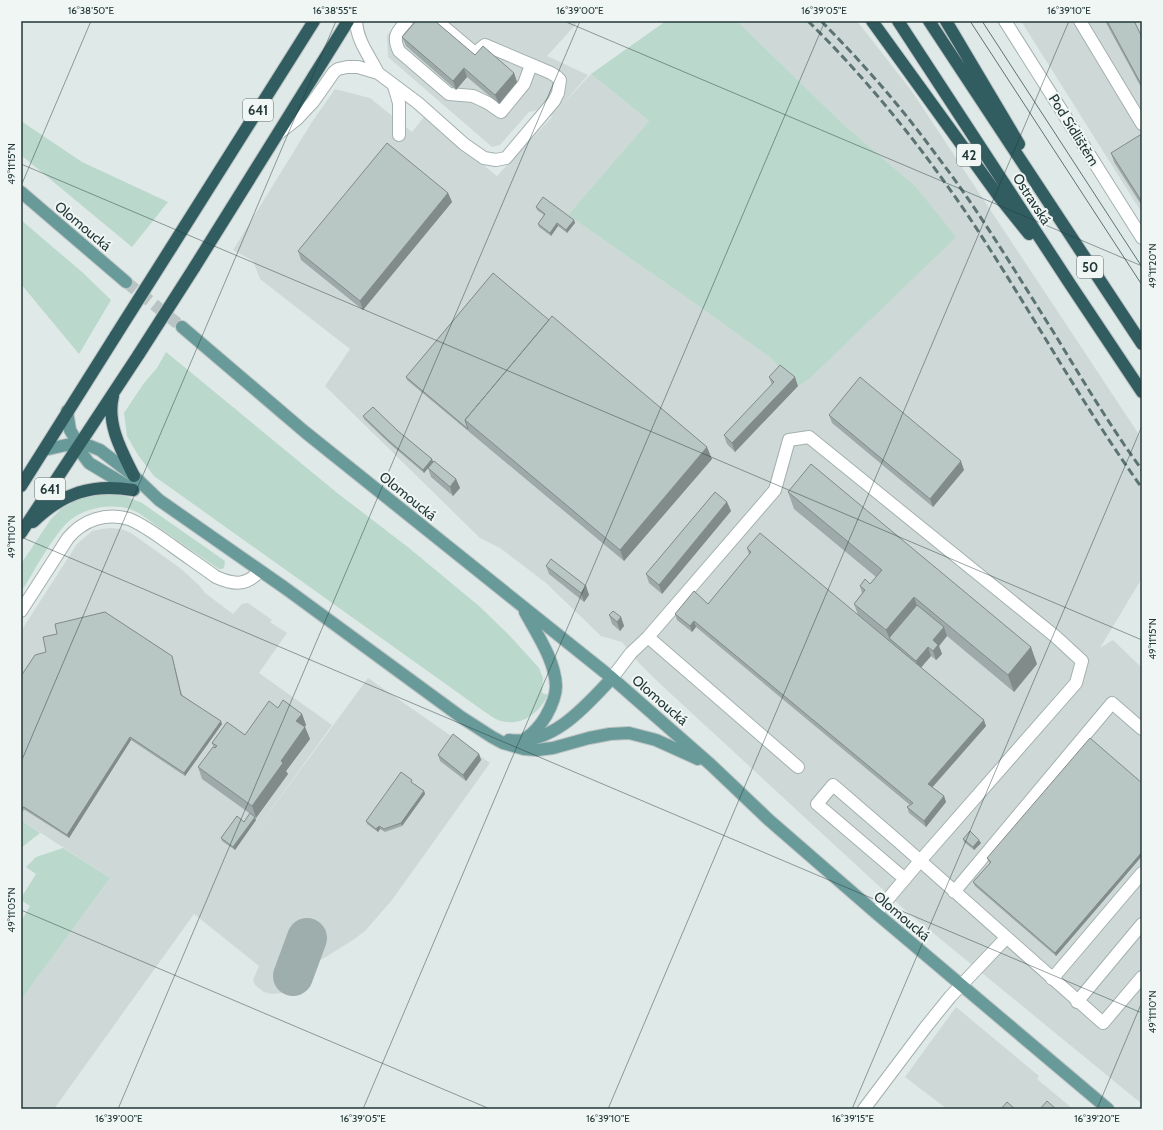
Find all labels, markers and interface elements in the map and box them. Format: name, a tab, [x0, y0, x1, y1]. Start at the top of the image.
text: 16°38'50"E	[68, 4, 114, 17]
text: 16°38'55"E	[313, 4, 358, 17]
text: 16°39'00"E	[556, 4, 604, 17]
text: 16°39'05"E	[801, 4, 847, 17]
text: 16°39'10"E	[1047, 4, 1091, 17]
street label: Pod Sídlištěm	[1045, 91, 1103, 169]
road number: 641	[243, 99, 273, 121]
text: 49°11'15"N	[5, 143, 18, 185]
road number: 42	[957, 144, 981, 166]
street label: Ostravská	[1009, 170, 1055, 228]
street label: Olomoucká	[51, 197, 115, 255]
text: 49°11'20"N	[1146, 243, 1159, 289]
road number: 50	[1077, 256, 1103, 278]
street label: Olomoucká	[376, 468, 440, 525]
road number: 641	[35, 478, 65, 500]
text: 49°11'10"N	[5, 515, 18, 559]
text: 49°11'15"N	[1146, 618, 1159, 660]
street label: Olomoucká	[628, 671, 692, 729]
text: 49°11'05"N	[5, 887, 18, 933]
street label: Olomoucká	[870, 887, 934, 945]
text: 49°11'10"N	[1146, 990, 1159, 1034]
text: 16°39'00"E	[95, 1112, 143, 1125]
text: 16°39'05"E	[340, 1112, 386, 1125]
text: 16°39'10"E	[586, 1112, 630, 1125]
text: 16°39'15"E	[832, 1112, 874, 1125]
text: 16°39'20"E	[1074, 1112, 1120, 1125]

